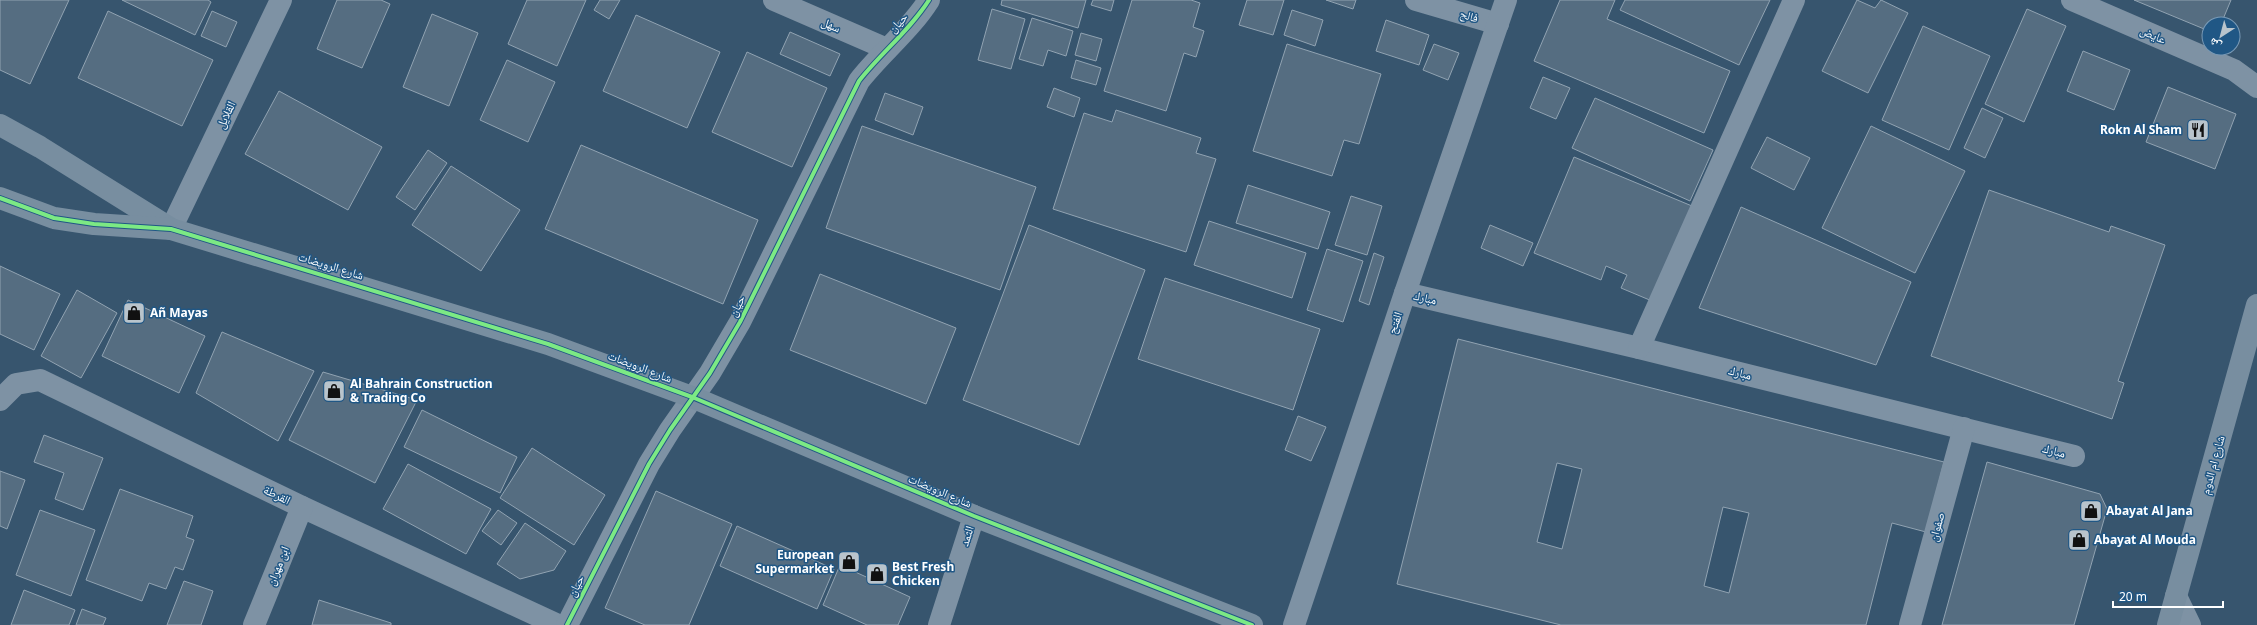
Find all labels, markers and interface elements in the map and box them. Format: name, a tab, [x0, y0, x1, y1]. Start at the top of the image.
street label: فالح	[1458, 5, 1481, 26]
street label: حيان	[884, 9, 912, 37]
street label: سهل	[819, 13, 844, 36]
north arrow	[2201, 16, 2241, 56]
street label: عايض	[2138, 21, 2169, 48]
text: ش	[2205, 34, 2225, 54]
street label: القلايل	[212, 98, 239, 131]
restaurant icon: Rokn Al Sham	[2185, 117, 2211, 143]
place label: Rokn Al Sham	[2100, 121, 2182, 138]
street label: شارع الرويضات	[296, 248, 366, 284]
street label: مبارك	[1412, 287, 1438, 308]
street label: حيان	[724, 292, 749, 319]
shop icon: Añ Mayas	[121, 300, 147, 326]
place label: Añ Mayas	[150, 304, 208, 321]
street label: الفتح	[1383, 309, 1406, 336]
street label: شارع الرويضات	[606, 346, 675, 387]
street label: مبارك	[1727, 361, 1754, 384]
place label: Al Bahrain Construction & Trading Co	[350, 375, 492, 406]
shop icon: Al Bahrain Construction & Trading Co	[321, 378, 347, 404]
street label: شارع ام الدوم	[2196, 433, 2229, 496]
street label: مبارك	[2041, 439, 2068, 462]
street label: شارع الرويضات	[906, 470, 975, 512]
street label: القرطة	[261, 481, 294, 508]
shop icon: Abayat Al Jana	[2078, 498, 2104, 524]
place label: Abayat Al Jana	[2106, 502, 2193, 519]
street label: صفوان	[1924, 510, 1949, 543]
street label: الثمد	[955, 523, 978, 548]
shop icon: Abayat Al Mouda	[2066, 527, 2092, 553]
place label: Abayat Al Mouda	[2094, 531, 2196, 548]
street label: ابن مهران	[262, 543, 293, 588]
place label: European Supermarket	[755, 546, 834, 577]
shop icon: European Supermarket	[836, 549, 862, 575]
place label: Best Fresh Chicken	[892, 558, 954, 589]
shop icon: Best Fresh Chicken	[864, 561, 890, 587]
street label: حيان	[563, 572, 588, 599]
scale bar	[2113, 583, 2223, 609]
text: 20 m	[2119, 588, 2147, 605]

